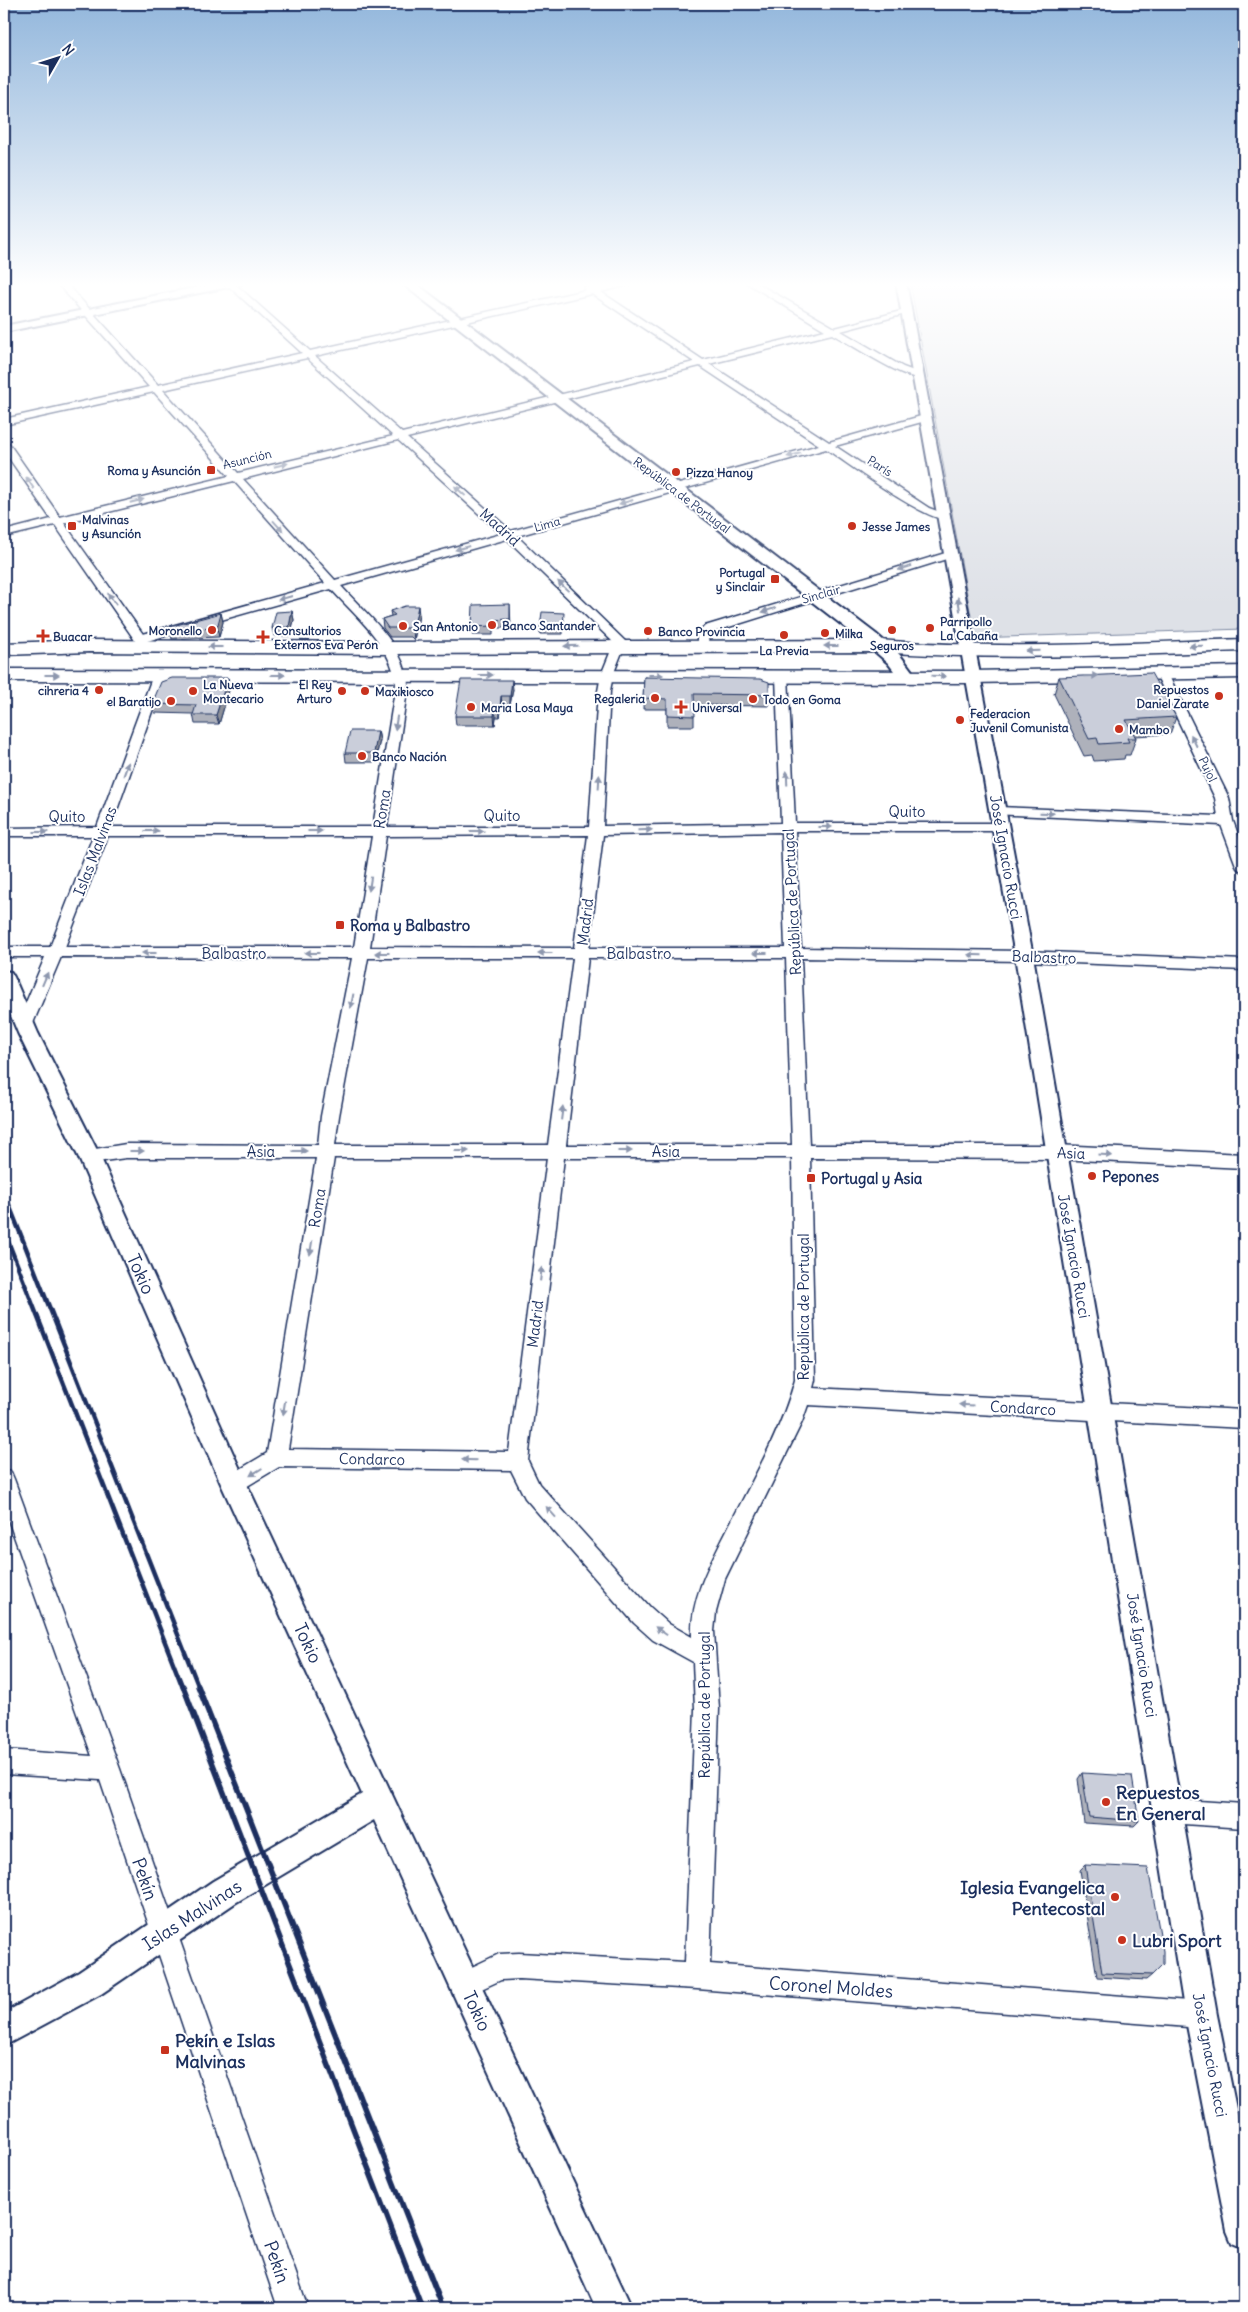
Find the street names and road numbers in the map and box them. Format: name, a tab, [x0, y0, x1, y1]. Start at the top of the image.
street label: Asunción	[221, 446, 273, 472]
street label: París	[865, 452, 895, 480]
street label: República de Portugal	[631, 454, 733, 536]
street label: Madrid	[476, 504, 524, 550]
street label: Lima	[532, 513, 562, 535]
street label: Sinclair	[800, 581, 842, 607]
street label: Pujol	[1195, 754, 1221, 784]
street label: Roma	[370, 788, 395, 830]
street label: José Ignacio Rucci	[986, 793, 1026, 921]
street label: Quito	[889, 802, 925, 821]
street label: Islas Malvinas	[69, 803, 121, 898]
street label: Quito	[484, 806, 520, 825]
street label: Quito	[49, 807, 85, 826]
street label: República de Portugal	[779, 828, 805, 976]
street label: Madrid	[573, 897, 597, 947]
street label: Balbastro	[202, 944, 266, 963]
street label: Balbastro	[607, 944, 671, 963]
street label: Balbastro	[1011, 946, 1077, 968]
street label: Asia	[247, 1142, 276, 1161]
street label: Asia	[652, 1142, 681, 1161]
street label: Asia	[1056, 1143, 1086, 1163]
street label: Roma	[305, 1187, 330, 1229]
street label: José Ignacio Rucci	[1054, 1192, 1094, 1320]
street label: República de Portugal	[794, 1234, 813, 1380]
street label: Tokio	[122, 1250, 160, 1298]
street label: Madrid	[523, 1299, 547, 1349]
street label: Condarco	[989, 1397, 1057, 1419]
street label: Condarco	[339, 1449, 405, 1469]
street label: José Ignacio Rucci	[1123, 1591, 1161, 1719]
street label: Tokio	[289, 1619, 327, 1667]
street label: República de Portugal	[695, 1632, 714, 1778]
street label: Pekín	[127, 1855, 163, 1903]
street label: Islas Malvinas	[138, 1875, 246, 1955]
street label: Coronel Moldes	[768, 1971, 894, 2003]
street label: Tokio	[458, 1987, 496, 2035]
street label: José Ignacio Rucci	[1189, 1991, 1231, 2119]
street label: Pekín	[259, 2238, 295, 2286]

